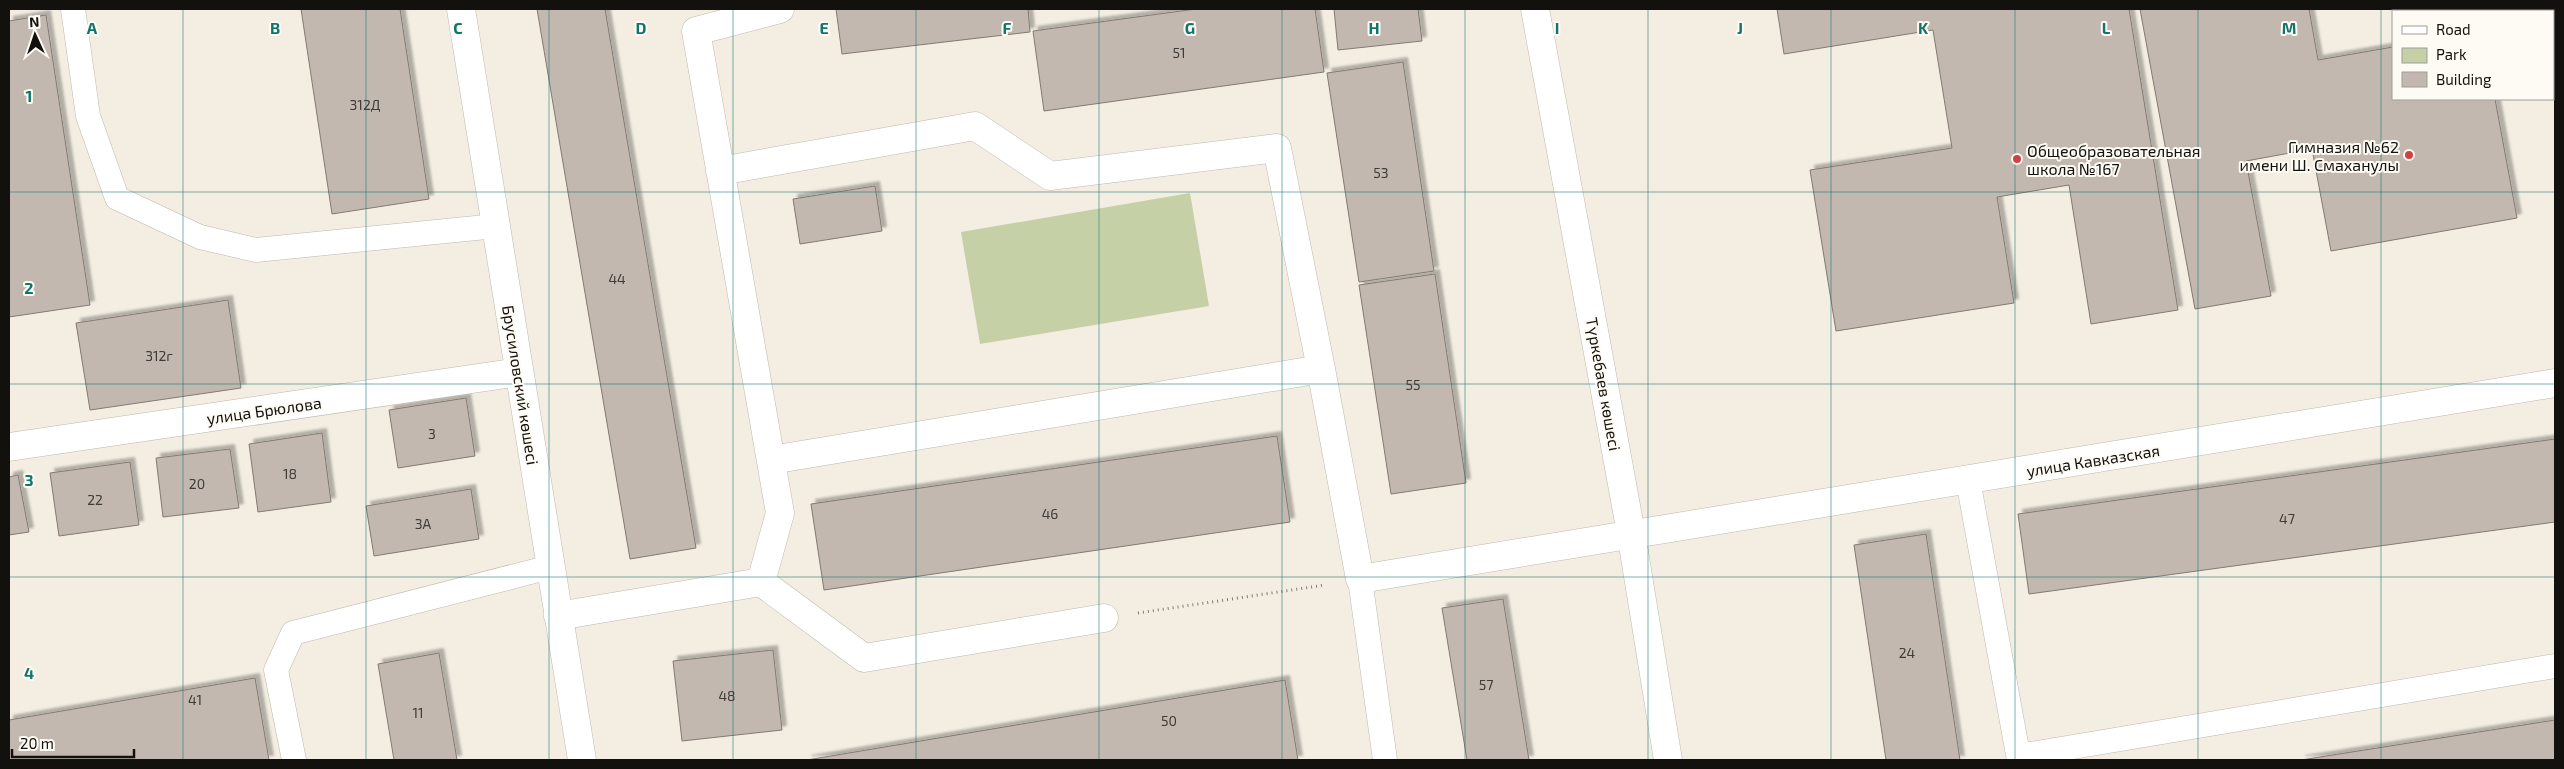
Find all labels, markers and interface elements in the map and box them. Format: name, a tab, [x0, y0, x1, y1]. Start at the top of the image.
north arrow	[10, 10, 60, 60]
legend	[2392, 10, 2554, 100]
text: N	[29, 13, 40, 30]
text: A	[87, 18, 98, 37]
text: B	[270, 18, 280, 37]
text: C	[453, 18, 463, 37]
text: D	[636, 18, 647, 37]
text: E	[819, 18, 829, 37]
text: F	[1003, 18, 1012, 37]
text: G	[1185, 18, 1195, 37]
text: H	[1368, 18, 1380, 37]
text: I	[1555, 18, 1559, 37]
text: J	[1737, 18, 1743, 37]
text: K	[1918, 18, 1929, 37]
text: L	[2102, 18, 2111, 37]
text: M	[2282, 18, 2296, 37]
text: Road	[2436, 20, 2471, 38]
house number: 51	[1172, 44, 1186, 61]
text: Park	[2436, 45, 2467, 63]
text: Building	[2436, 70, 2492, 88]
text: 1	[26, 86, 32, 105]
house number: 312Д	[350, 96, 381, 113]
place label: Гимназия №62 имени Ш. Смаханулы	[2240, 137, 2399, 175]
place label: Общеобразовательная школа №167	[2027, 141, 2200, 178]
marker: Гимназия №62 имени Ш. Смаханулы	[2403, 149, 2415, 161]
marker: Общеобразовательная школа №167	[2011, 153, 2023, 165]
house number: 53	[1373, 164, 1389, 181]
house number: 44	[608, 270, 626, 287]
text: 2	[24, 278, 34, 297]
street label: Брусиловский көшесі	[498, 304, 543, 466]
street label: Түркебаев көшесі	[1583, 316, 1625, 452]
house number: 312г	[145, 347, 173, 364]
house number: 55	[1405, 376, 1421, 393]
street label: улица Брюлова	[205, 393, 323, 428]
house number: 3	[428, 425, 436, 442]
street label: улица Кавказская	[2025, 440, 2161, 481]
house number: 18	[283, 465, 297, 482]
text: 3	[24, 470, 34, 489]
house number: 20	[189, 475, 205, 492]
house number: 22	[87, 491, 103, 508]
house number: 46	[1042, 505, 1058, 522]
house number: 47	[2279, 510, 2295, 527]
house number: 3А	[415, 515, 432, 532]
house number: 24	[1899, 644, 1915, 661]
text: 4	[24, 663, 34, 682]
house number: 57	[1479, 676, 1493, 693]
house number: 48	[718, 687, 736, 704]
house number: 41	[188, 691, 202, 708]
house number: 11	[412, 704, 424, 721]
house number: 50	[1161, 712, 1177, 729]
scale bar	[12, 726, 135, 758]
text: 20 m	[20, 734, 54, 752]

